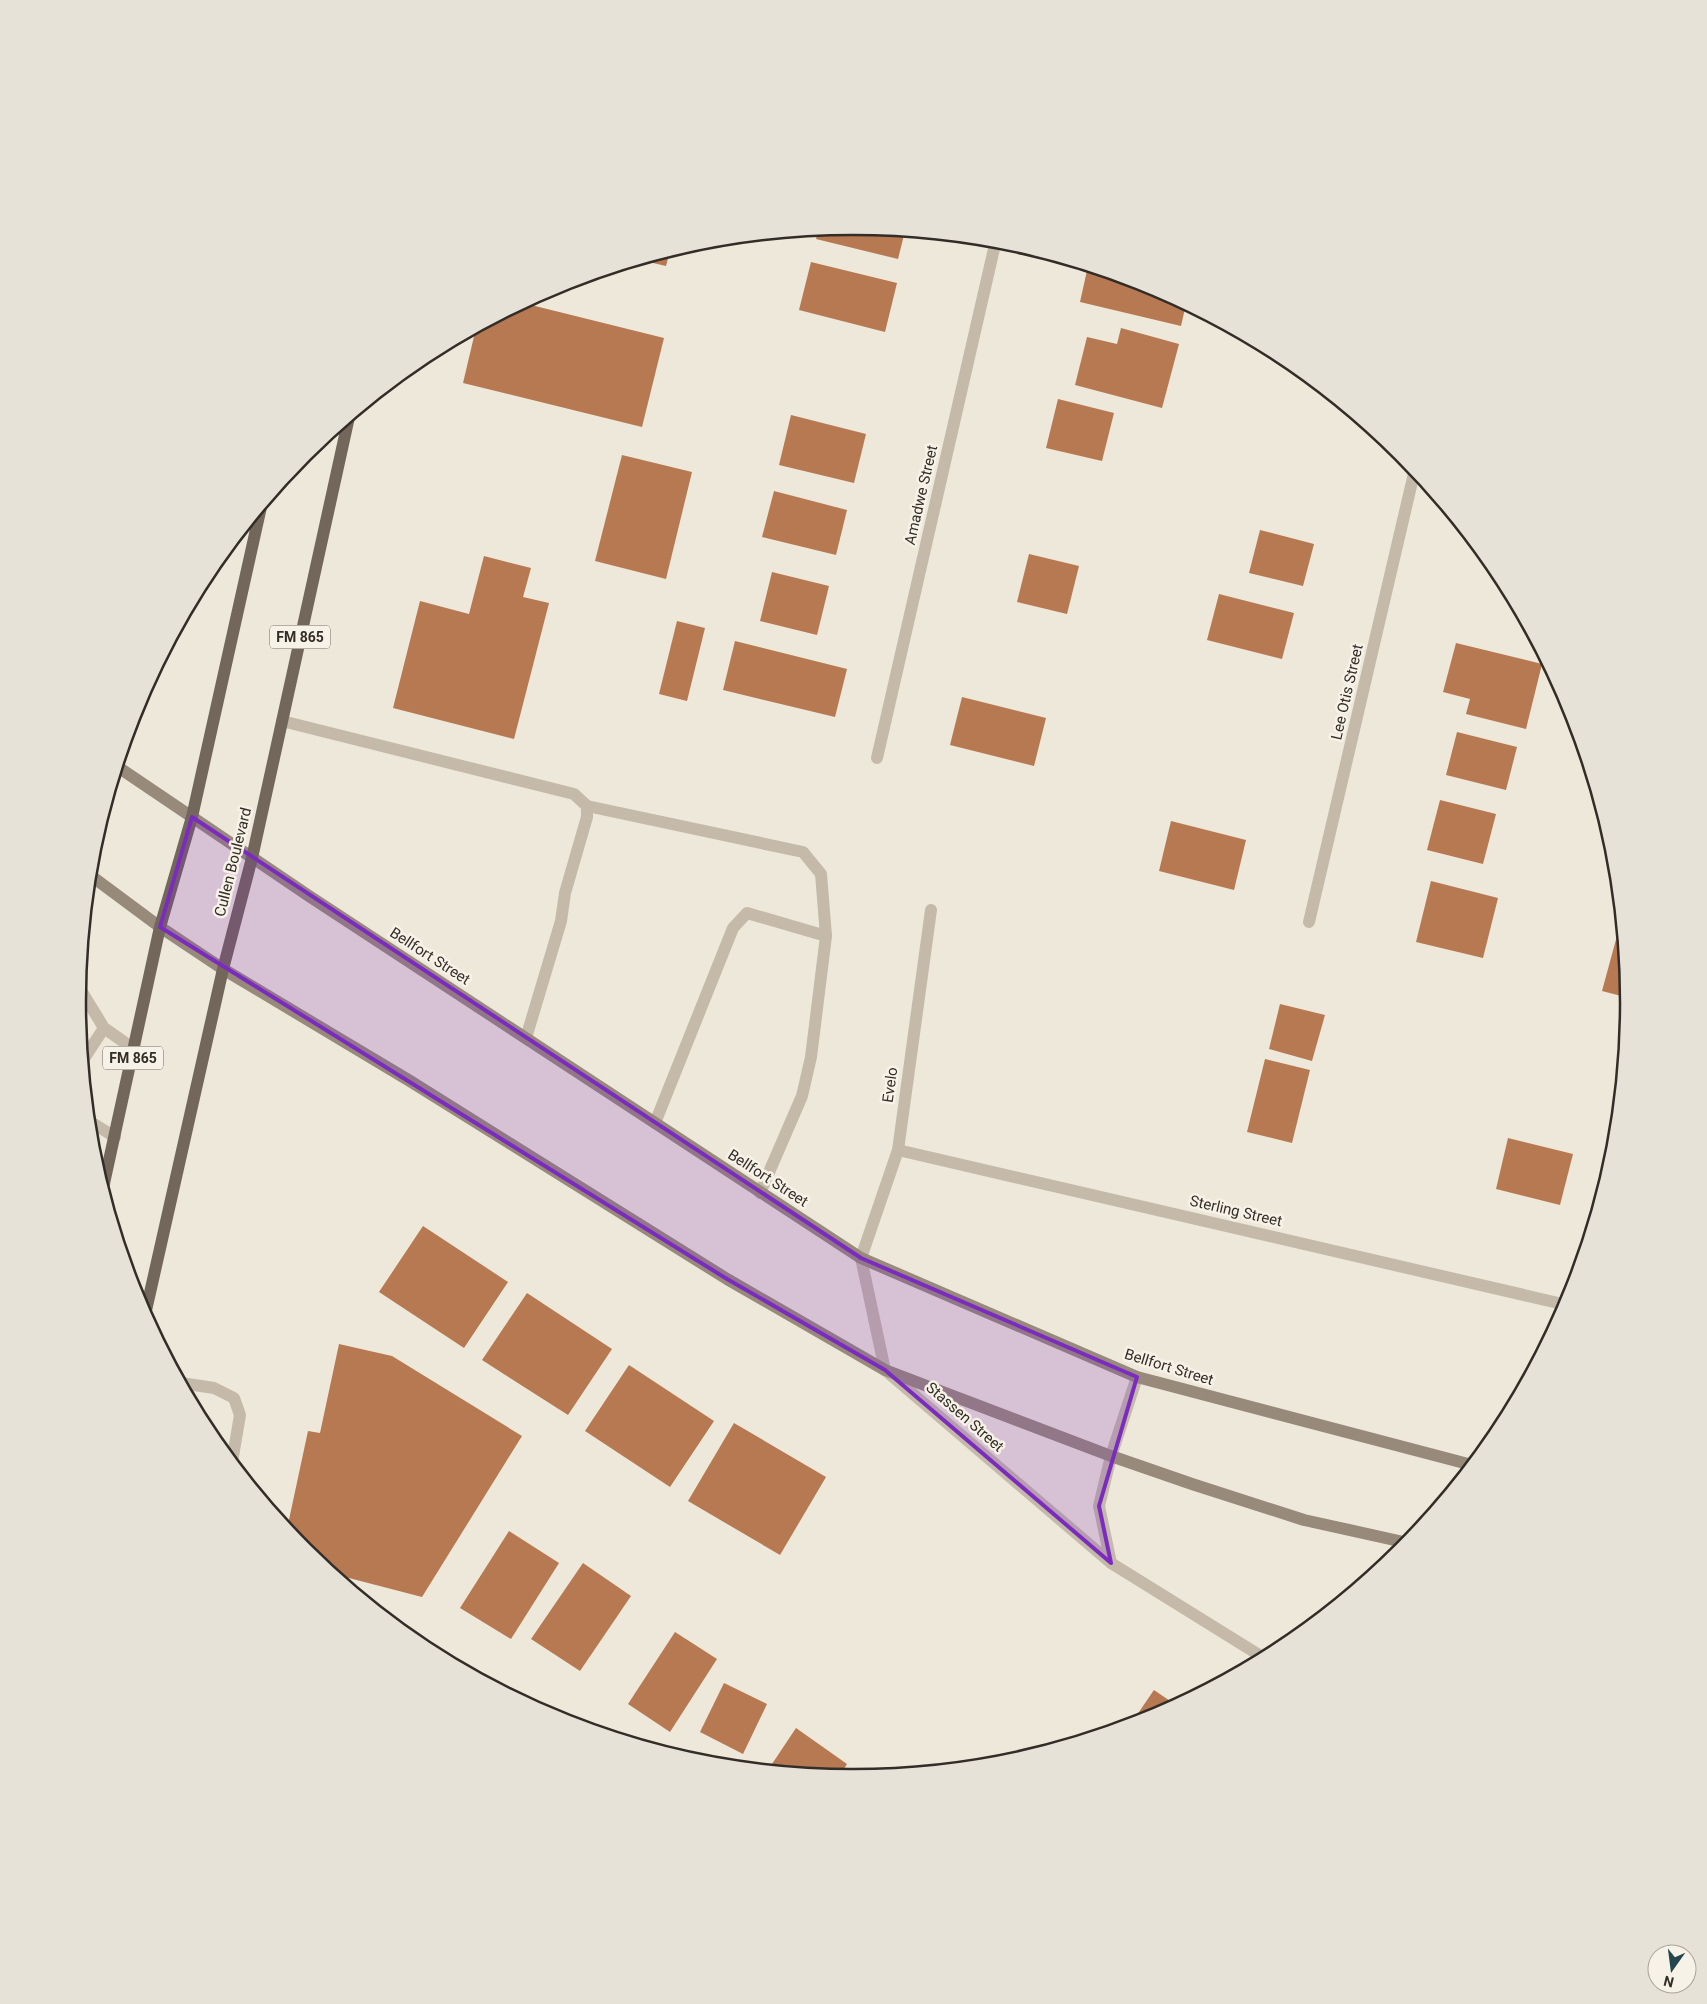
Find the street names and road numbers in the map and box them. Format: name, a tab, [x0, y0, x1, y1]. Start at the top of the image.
street label: Amadwe Street	[901, 443, 941, 547]
road number: FM 865	[270, 626, 330, 649]
street label: Lee Otis Street	[1327, 642, 1367, 742]
street label: Cullen Boulevard	[211, 806, 255, 918]
street label: Bellfort Street	[387, 923, 474, 989]
road number: FM 865	[103, 1046, 163, 1070]
street label: Evelo	[879, 1066, 901, 1104]
street label: Bellfort Street	[725, 1145, 812, 1211]
street label: Sterling Street	[1188, 1192, 1284, 1230]
street label: Bellfort Street	[1122, 1345, 1216, 1389]
street label: Stassen Street	[922, 1378, 1008, 1456]

